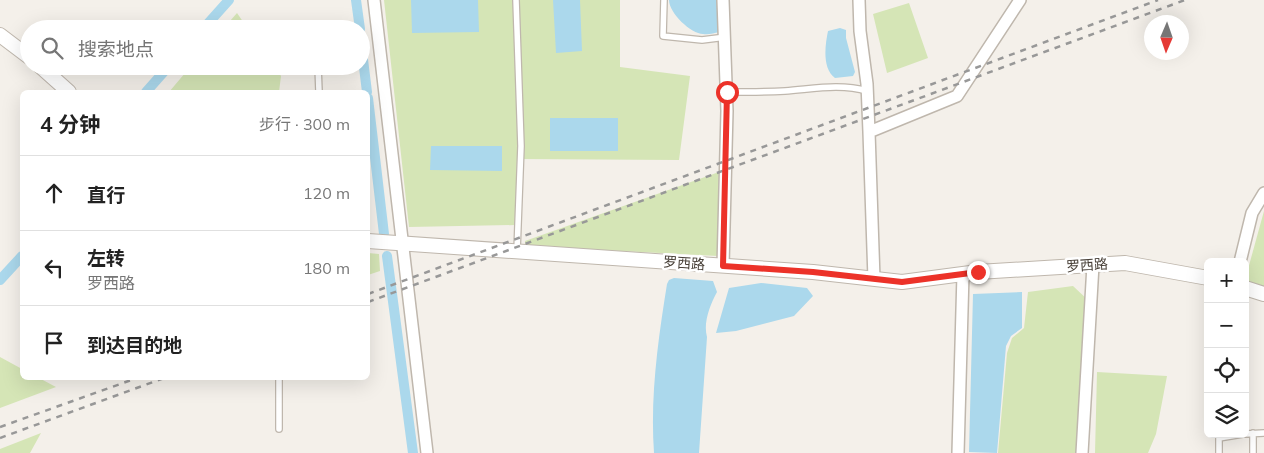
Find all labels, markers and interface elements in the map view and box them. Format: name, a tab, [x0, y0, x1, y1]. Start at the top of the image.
north arrow	[1144, 15, 1189, 60]
search box	[20, 20, 370, 75]
icon: search	[38, 34, 66, 62]
text: 搜索地点	[78, 37, 154, 61]
route start	[716, 81, 739, 104]
text: 4 分钟	[40, 111, 100, 137]
text: 步行 · 300 m	[259, 114, 350, 134]
icon: ahead	[40, 179, 68, 207]
text: 直行	[87, 183, 125, 207]
text: 120 m	[303, 183, 350, 203]
text: 左转	[87, 246, 125, 270]
street label: 罗西路	[662, 253, 706, 273]
icon: left	[40, 254, 68, 282]
street label: 罗西路	[1065, 255, 1109, 275]
text: 180 m	[303, 258, 350, 278]
map controls	[1204, 258, 1249, 438]
button: +	[1204, 258, 1249, 303]
route end	[967, 261, 990, 284]
text: 罗西路	[87, 273, 135, 293]
button: −	[1204, 303, 1249, 348]
icon: arrive	[40, 329, 68, 357]
text: 到达目的地	[87, 333, 182, 357]
button: locate	[1204, 348, 1249, 393]
button: layers	[1204, 393, 1249, 438]

